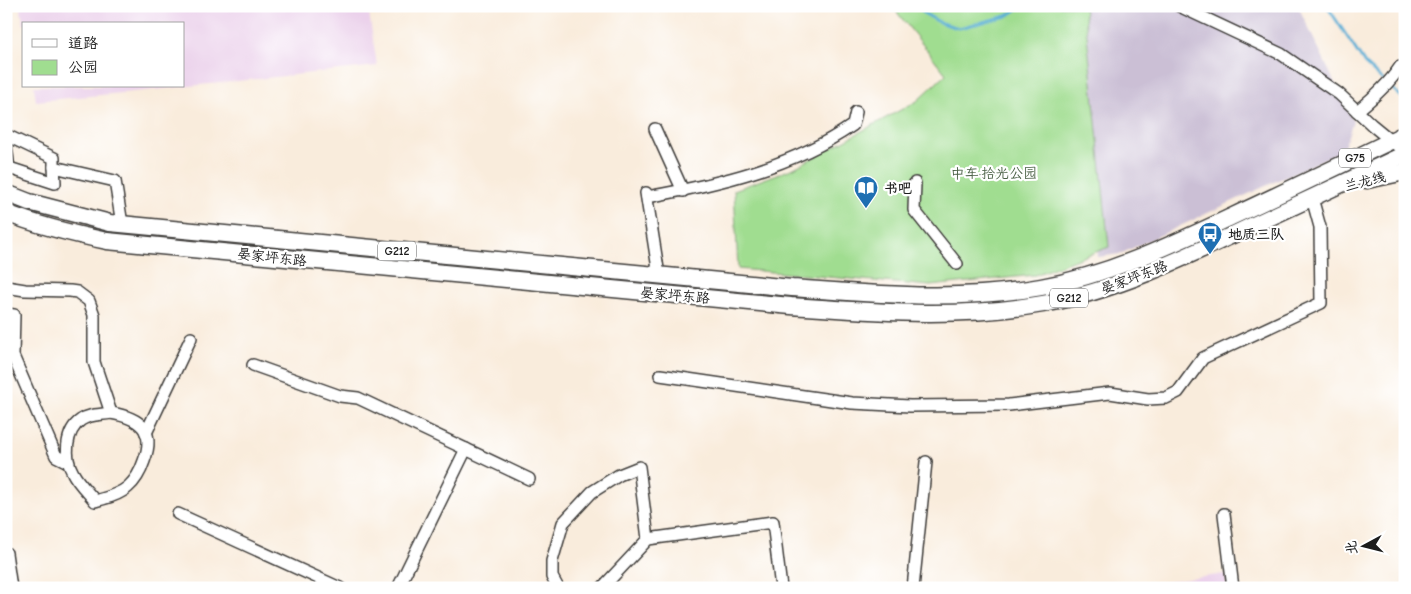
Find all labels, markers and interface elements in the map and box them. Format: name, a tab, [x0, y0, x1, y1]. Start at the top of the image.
legend	[22, 22, 185, 88]
text: 道路	[68, 34, 98, 52]
text: 公园	[68, 58, 98, 76]
road number: G75	[1339, 148, 1371, 168]
park label: 中车·拾光公园	[951, 165, 1037, 182]
street label: 兰龙线	[1343, 168, 1388, 195]
library icon: 书吧	[853, 175, 879, 209]
place label: 书吧	[884, 180, 912, 197]
bus stop icon: 地质三队	[1197, 221, 1223, 255]
place label: 地质三队	[1228, 226, 1284, 243]
road number: G212	[378, 242, 416, 260]
street label: 晏家坪东路	[236, 245, 308, 270]
street label: 晏家坪东路	[1098, 257, 1170, 298]
street label: 晏家坪东路	[639, 284, 711, 307]
road number: G212	[1050, 288, 1088, 308]
north arrow	[1338, 522, 1388, 572]
text: 北	[1342, 540, 1361, 556]

